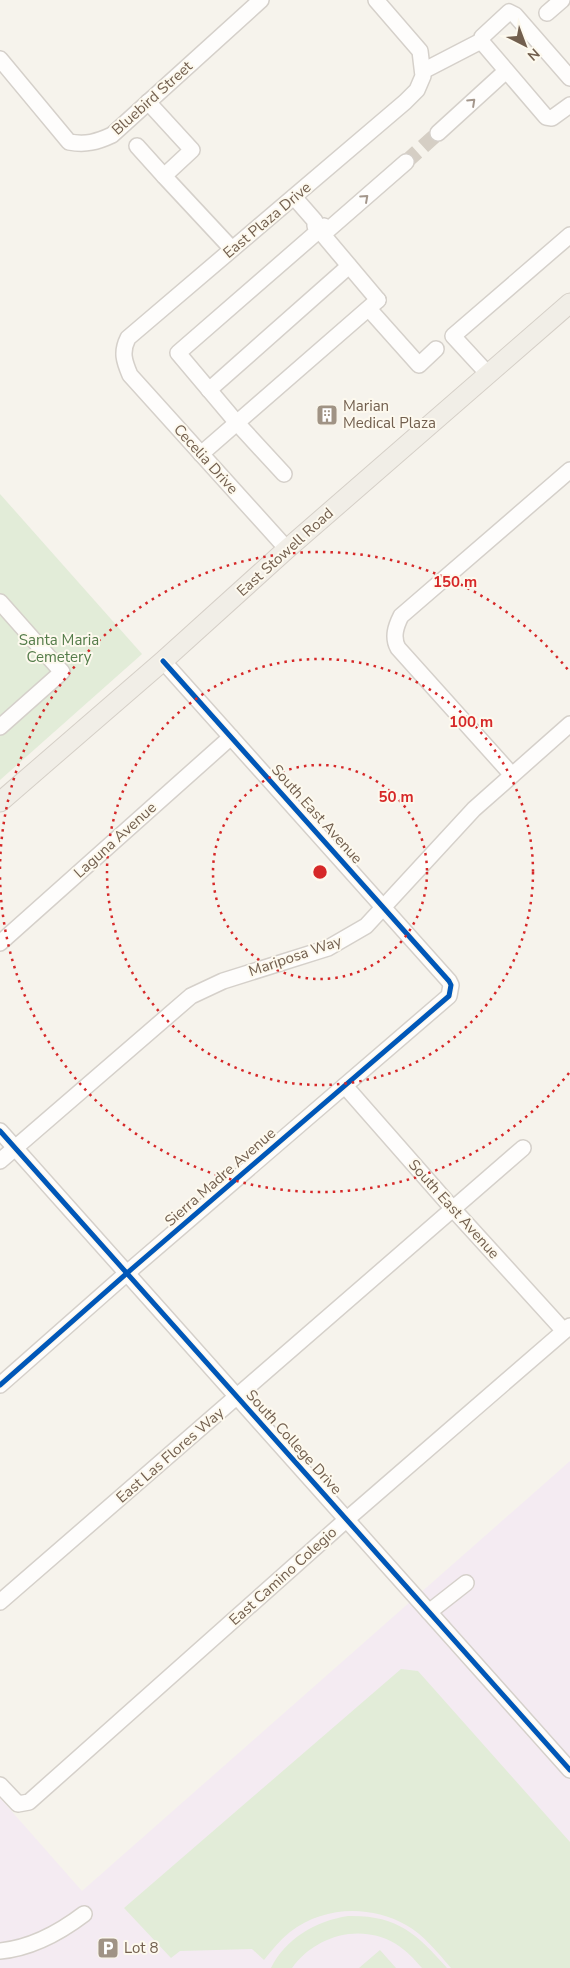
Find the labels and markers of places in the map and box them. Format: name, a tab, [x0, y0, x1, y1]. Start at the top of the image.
place label: Marian Medical Plaza	[343, 396, 436, 433]
building icon: Marian Medical Plaza	[315, 403, 339, 427]
centre of rings	[311, 863, 329, 881]
parking icon: Lot 8	[96, 1936, 120, 1960]
place label: Lot 8	[124, 1938, 158, 1958]

